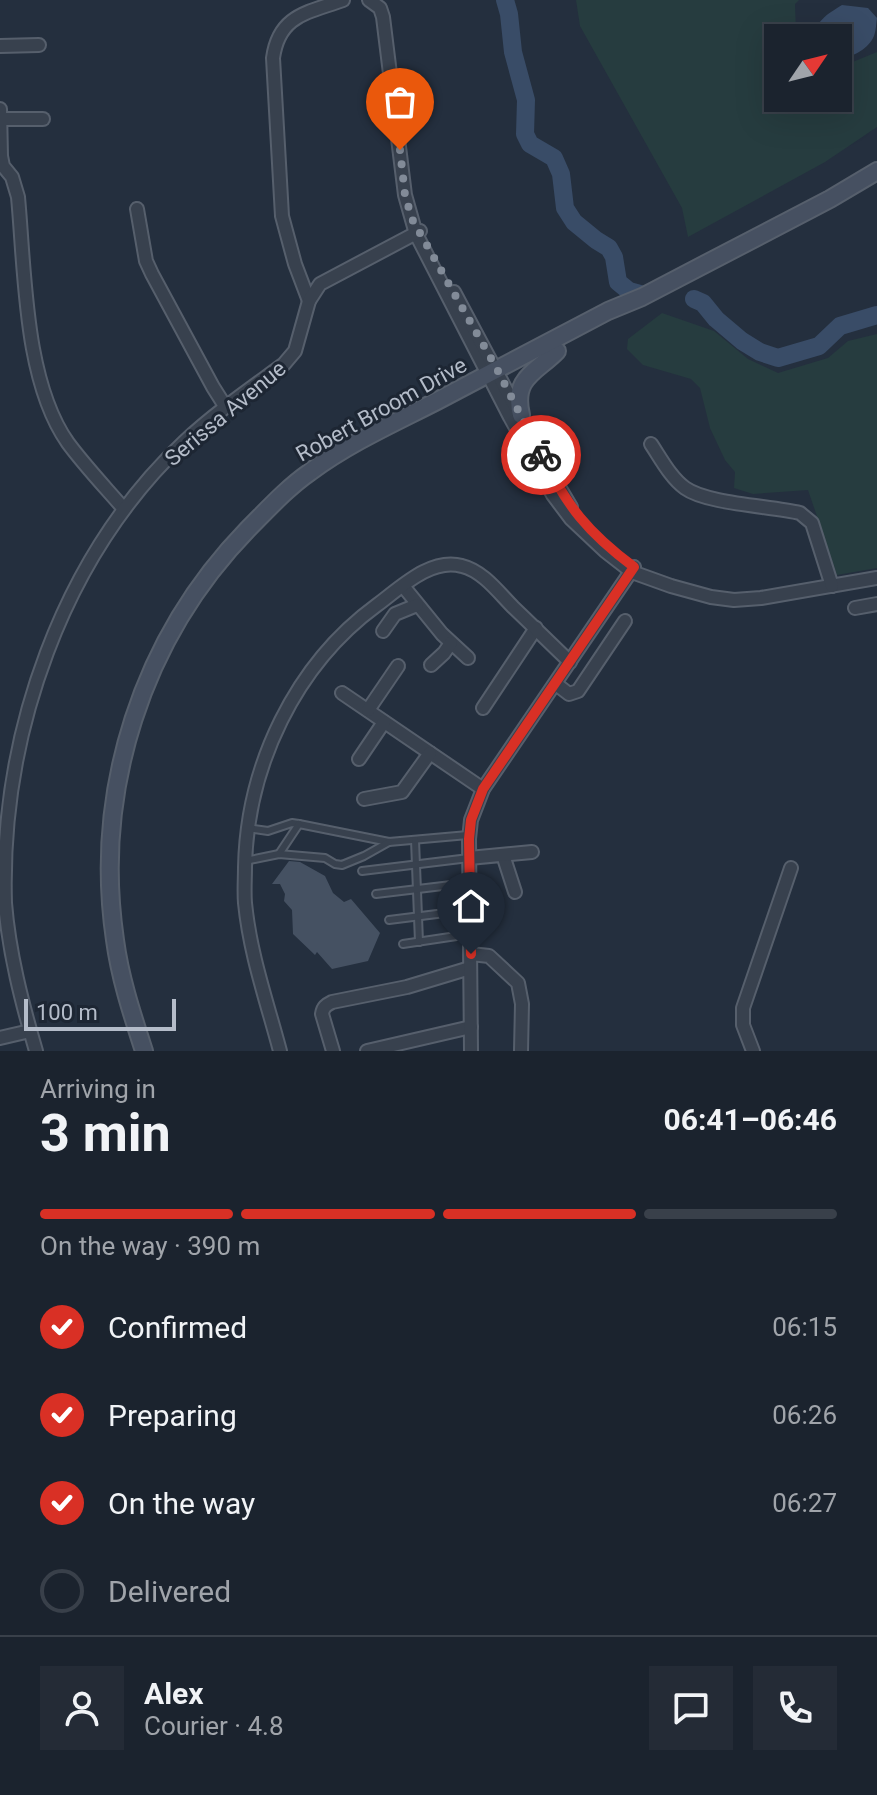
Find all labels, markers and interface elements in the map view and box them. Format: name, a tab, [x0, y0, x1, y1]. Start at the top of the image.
north arrow	[764, 24, 852, 112]
map controls	[764, 24, 852, 112]
pin	[366, 68, 434, 150]
icon: bag	[378, 80, 422, 124]
street label: Robert Broom Drive	[292, 352, 471, 467]
street label: Serissa Avenue	[160, 356, 291, 471]
courier	[501, 415, 581, 495]
icon: bike	[519, 433, 563, 477]
pin	[437, 872, 505, 954]
icon: home	[449, 884, 493, 928]
scale bar	[24, 995, 176, 1031]
text: 100 m	[36, 1000, 98, 1025]
text: Arriving in	[40, 1074, 156, 1104]
text: 06:41–06:46	[663, 1102, 837, 1137]
text: 3 min	[40, 1103, 171, 1164]
text: On the way · 390 m	[40, 1231, 260, 1261]
icon: check	[40, 1305, 84, 1349]
text: Confirmed	[108, 1310, 247, 1345]
text: 06:15	[772, 1312, 837, 1342]
icon: check	[40, 1393, 84, 1437]
text: Preparing	[108, 1398, 237, 1433]
text: 06:26	[772, 1400, 837, 1430]
icon: check	[40, 1481, 84, 1525]
text: On the way	[108, 1486, 255, 1521]
text: 06:27	[772, 1488, 837, 1518]
text: Delivered	[108, 1574, 231, 1609]
button: person	[40, 1666, 124, 1750]
button: chat	[649, 1666, 733, 1750]
button: phone	[753, 1666, 837, 1750]
text: Alex	[144, 1676, 204, 1711]
text: Courier · 4.8	[144, 1711, 284, 1741]

